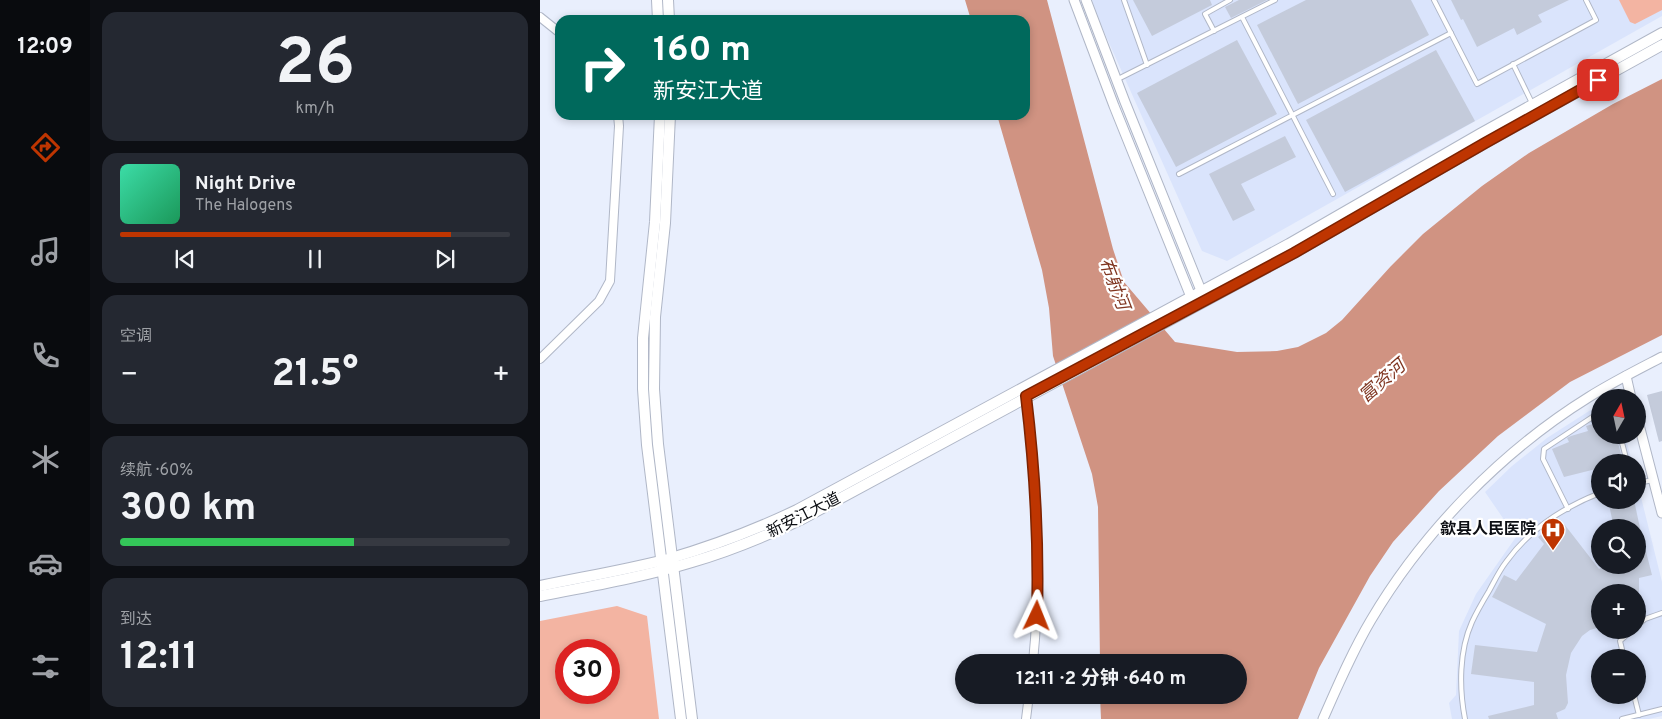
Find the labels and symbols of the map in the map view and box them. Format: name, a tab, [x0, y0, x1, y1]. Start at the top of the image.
pin	[1577, 59, 1619, 101]
water label: 布射河	[1093, 255, 1134, 316]
water label: 富资河	[1355, 354, 1413, 408]
north arrow	[1591, 389, 1646, 444]
street label: 新安江大道	[764, 489, 844, 543]
hospital icon: 歙县人民医院	[1540, 517, 1566, 551]
place label: 歙县人民医院	[1440, 520, 1536, 540]
position arrow	[1010, 589, 1062, 641]
speed limit sign: 30	[555, 639, 620, 704]

